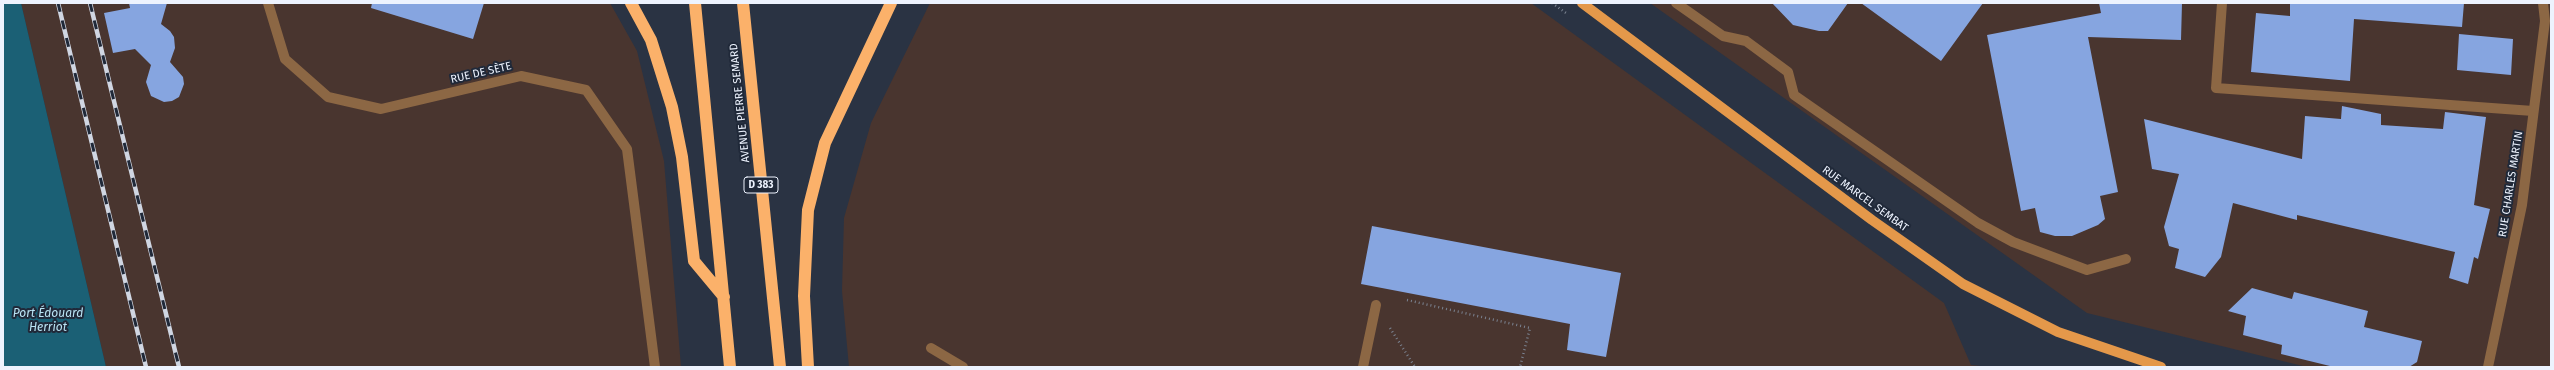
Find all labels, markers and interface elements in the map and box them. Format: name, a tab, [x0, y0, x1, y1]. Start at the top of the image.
street label: AVENUE PIERRE SEMARD	[727, 43, 753, 163]
street label: RUE DE SÈTE	[449, 60, 513, 86]
street label: RUE CHARLES MARTIN	[2496, 130, 2526, 238]
street label: RUE MARCEL SEMBAT	[1819, 163, 1911, 235]
road number: D 383	[744, 177, 778, 193]
water label: Port Édouard Herriot	[13, 307, 83, 335]

